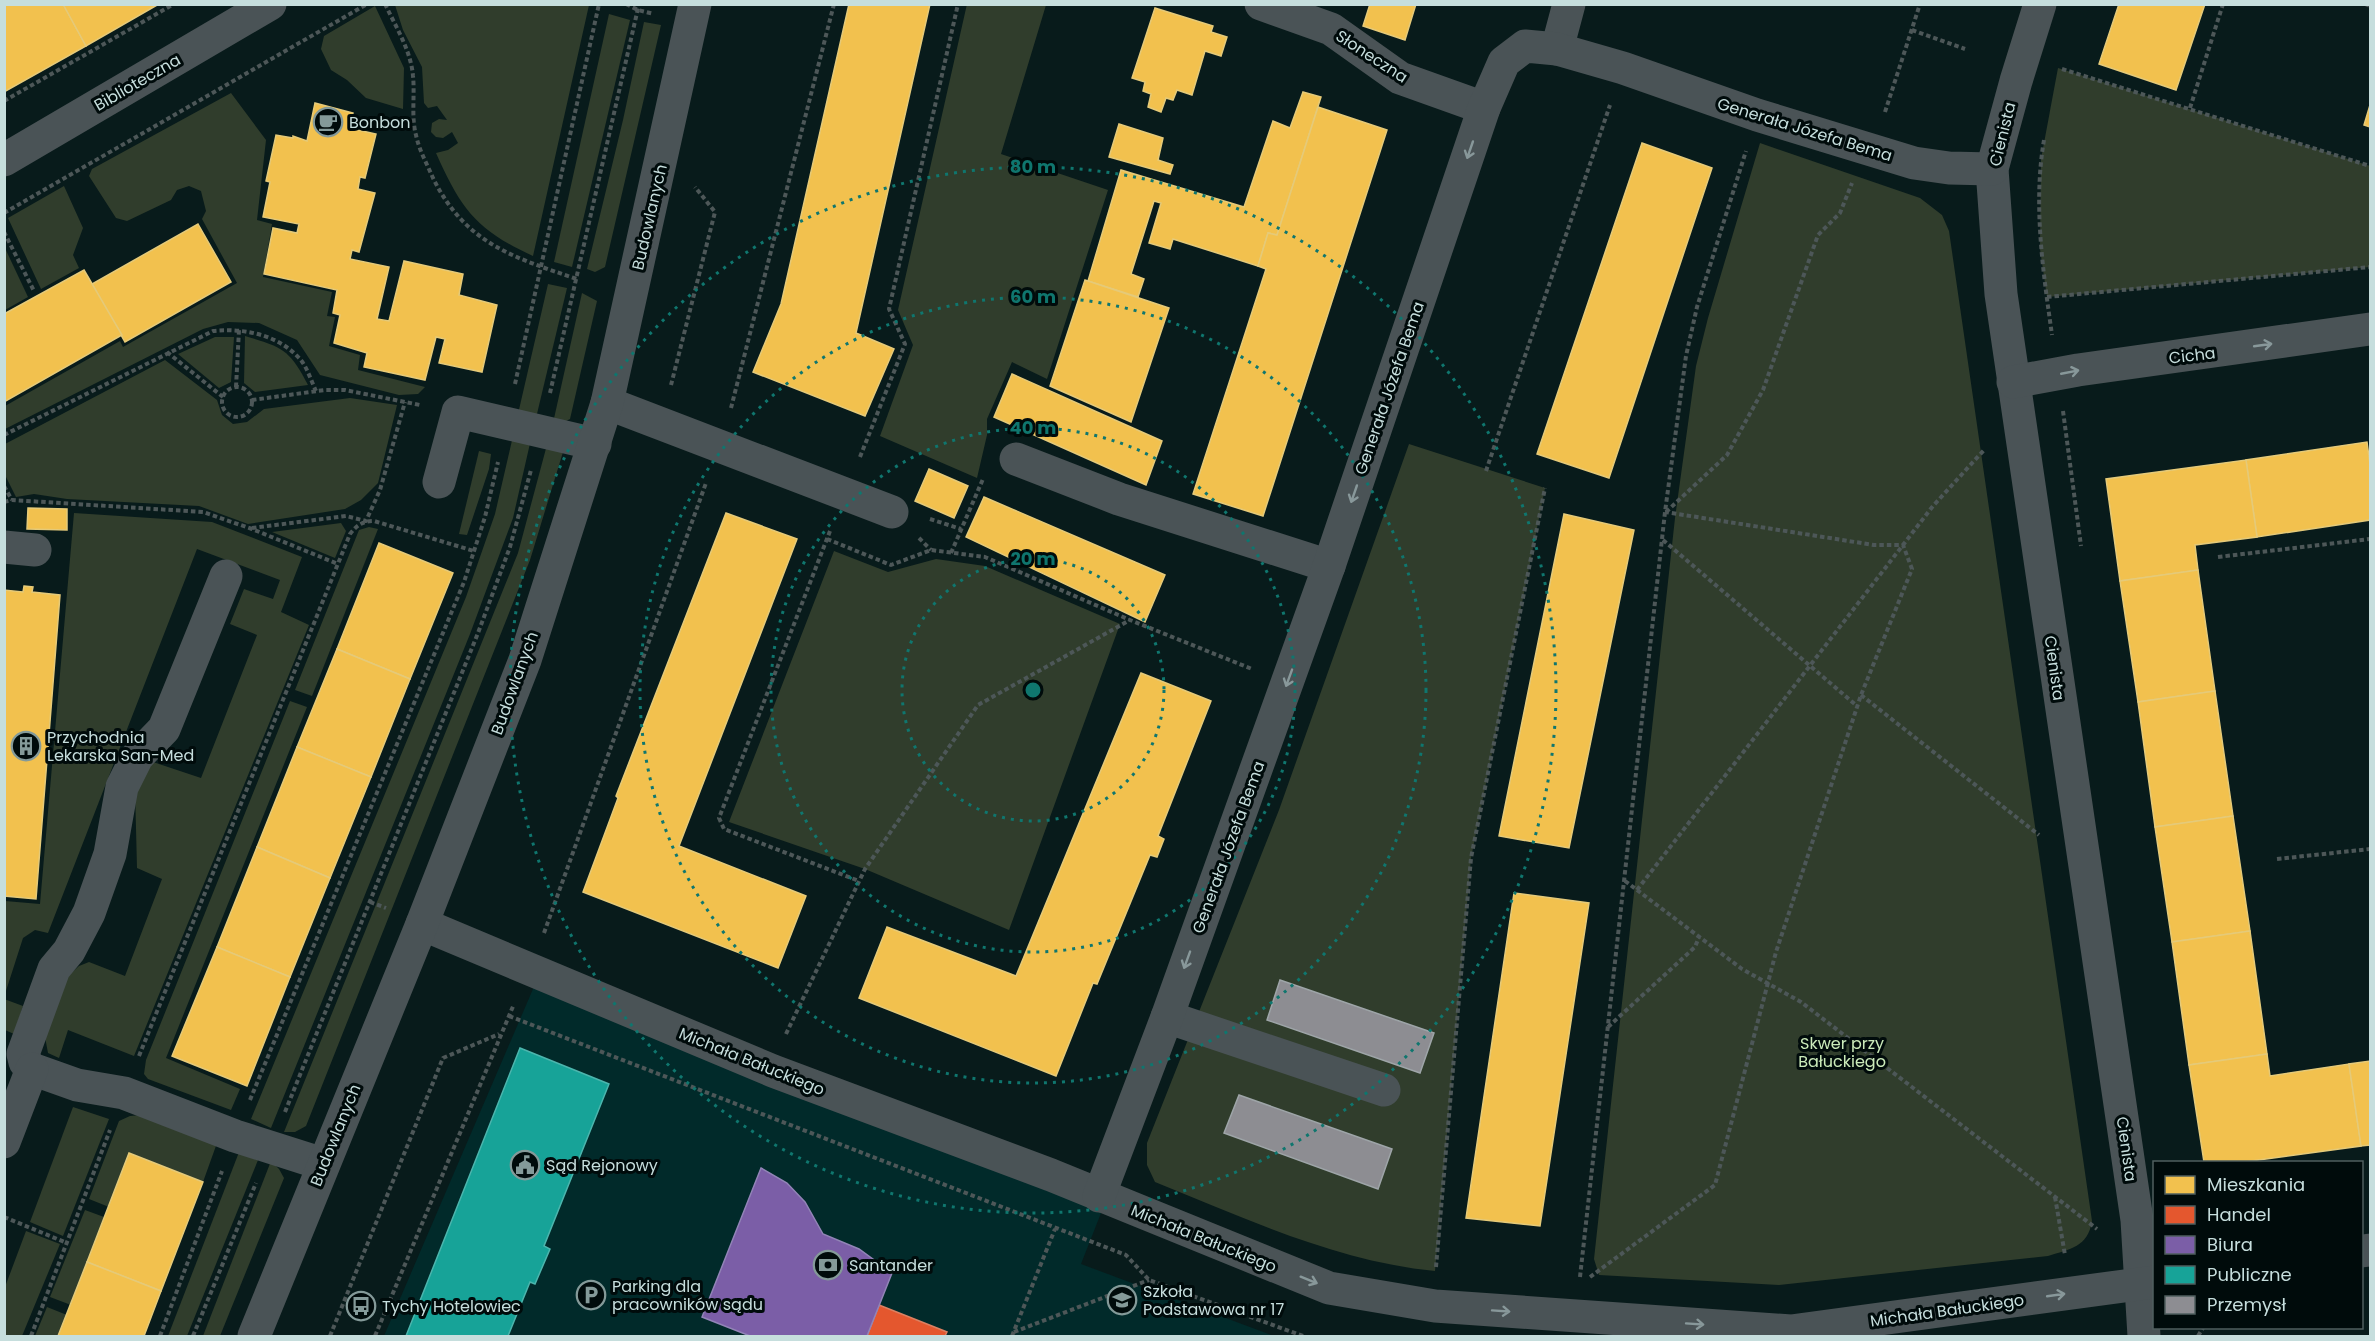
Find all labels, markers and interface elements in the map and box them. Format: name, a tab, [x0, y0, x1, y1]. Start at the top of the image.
street label: Słoneczna	[1331, 24, 1412, 88]
street label: Biblioteczna	[90, 48, 185, 117]
street label: Generała Józefa Bema	[1715, 92, 1895, 167]
street label: Cienista	[1983, 100, 2022, 169]
cafe icon: Bonbon	[312, 106, 344, 138]
place label: Bonbon	[349, 111, 411, 134]
one-way arrow	[1463, 140, 1474, 159]
text: 80 m	[1010, 154, 1056, 179]
street label: Budowlanych	[626, 162, 673, 272]
text: 60 m	[1010, 284, 1056, 309]
street label: Generała Józefa Bema	[1349, 299, 1430, 478]
one-way arrow	[2253, 340, 2273, 351]
street label: Cicha	[2167, 341, 2217, 370]
one-way arrow	[2060, 366, 2080, 377]
text: 40 m	[1010, 415, 1056, 440]
one-way arrow	[1347, 484, 1358, 503]
text: 20 m	[1011, 546, 1055, 571]
street label: Budowlanych	[485, 628, 544, 738]
street label: Cienista	[2039, 634, 2070, 702]
one-way arrow	[1282, 668, 1293, 687]
centre of rings	[1023, 680, 1043, 700]
place label: Przychodnia Lekarska San-Med	[47, 726, 194, 767]
building icon: Przychodnia Lekarska San-Med	[10, 730, 42, 762]
street label: Generała Józefa Bema	[1187, 758, 1270, 936]
one-way arrow	[1181, 950, 1192, 969]
street label: Michała Bałuckiego	[675, 1022, 828, 1101]
park label: Skwer przy Bałuckiego	[1798, 1032, 1886, 1073]
street label: Budowlanych	[305, 1081, 366, 1190]
street label: Cienista	[2111, 1115, 2142, 1183]
public building icon: Sąd Rejonowy	[509, 1149, 541, 1181]
place label: Sąd Rejonowy	[546, 1154, 658, 1177]
legend	[2153, 1161, 2363, 1329]
text: Mieszkania	[2207, 1172, 2305, 1197]
street label: Michała Bałuckiego	[1127, 1199, 1280, 1278]
text: Handel	[2207, 1202, 2271, 1227]
text: Biura	[2207, 1232, 2253, 1257]
bank icon: Santander	[812, 1249, 844, 1281]
place label: Santander	[849, 1254, 933, 1277]
text: Publiczne	[2207, 1262, 2292, 1287]
place label: Parking dla pracowników sądu	[612, 1275, 763, 1316]
one-way arrow	[1299, 1275, 1318, 1286]
parking icon: Parking dla pracowników sądu	[575, 1279, 607, 1311]
place label: Szkoła Podstawowa nr 17	[1143, 1280, 1284, 1321]
school or university icon: Szkoła Podstawowa nr 17	[1106, 1284, 1138, 1316]
street label: Michała Bałuckiego	[1869, 1288, 2026, 1333]
one-way arrow	[2045, 1289, 2065, 1300]
bus stop icon: Tychy Hotelowiec	[345, 1290, 377, 1322]
text: Przemysł	[2207, 1292, 2287, 1317]
place label: Tychy Hotelowiec	[382, 1295, 521, 1318]
one-way arrow	[1490, 1306, 1510, 1317]
one-way arrow	[1685, 1319, 1705, 1330]

